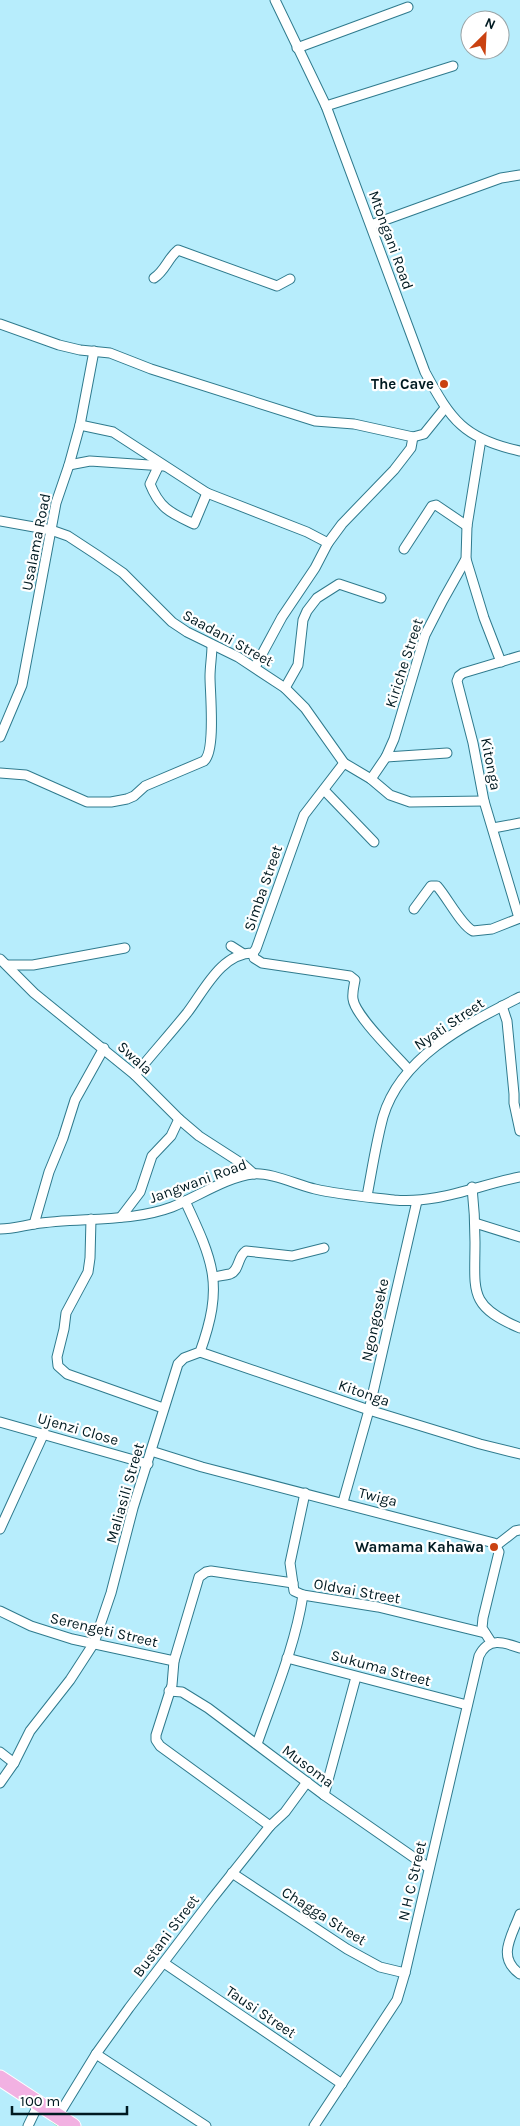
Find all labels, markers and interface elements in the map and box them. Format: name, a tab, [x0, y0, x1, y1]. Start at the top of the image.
north arrow	[460, 10, 510, 60]
text: N	[482, 14, 498, 33]
street label: Mtongani Road	[365, 188, 417, 292]
place label: The Cave	[371, 375, 434, 393]
marker: The Cave	[438, 378, 450, 390]
street label: Usalama Road	[18, 492, 54, 592]
street label: Saadani Street	[179, 606, 277, 671]
street label: Kiriche Street	[381, 616, 427, 710]
street label: Kitonga	[477, 736, 505, 792]
street label: Simba Street	[240, 842, 286, 933]
street label: Nyati Street	[411, 994, 488, 1054]
street label: Swala	[114, 1038, 156, 1078]
street label: Jangwani Road	[147, 1155, 249, 1207]
street label: Ngongoseke	[357, 1277, 393, 1363]
street label: Kitonga	[336, 1376, 392, 1410]
street label: Ujenzi Close	[35, 1409, 121, 1449]
street label: Maliasili Street	[102, 1440, 148, 1545]
street label: Twiga	[357, 1484, 399, 1510]
place label: Wamama Kahawa	[355, 1538, 484, 1556]
marker: Wamama Kahawa	[488, 1541, 500, 1553]
street label: Oldvai Street	[312, 1575, 402, 1608]
street label: Serengeti Street	[48, 1609, 160, 1651]
street label: Sukuma Street	[329, 1646, 433, 1690]
street label: Musoma	[279, 1741, 337, 1791]
street label: N H C Street	[394, 1839, 430, 1923]
street label: Chagga Street	[278, 1883, 370, 1949]
street label: Bustani Street	[129, 1891, 203, 1981]
street label: Tausi Street	[223, 1982, 300, 2042]
scale bar	[12, 2084, 128, 2116]
text: 100 m	[20, 2092, 60, 2110]

